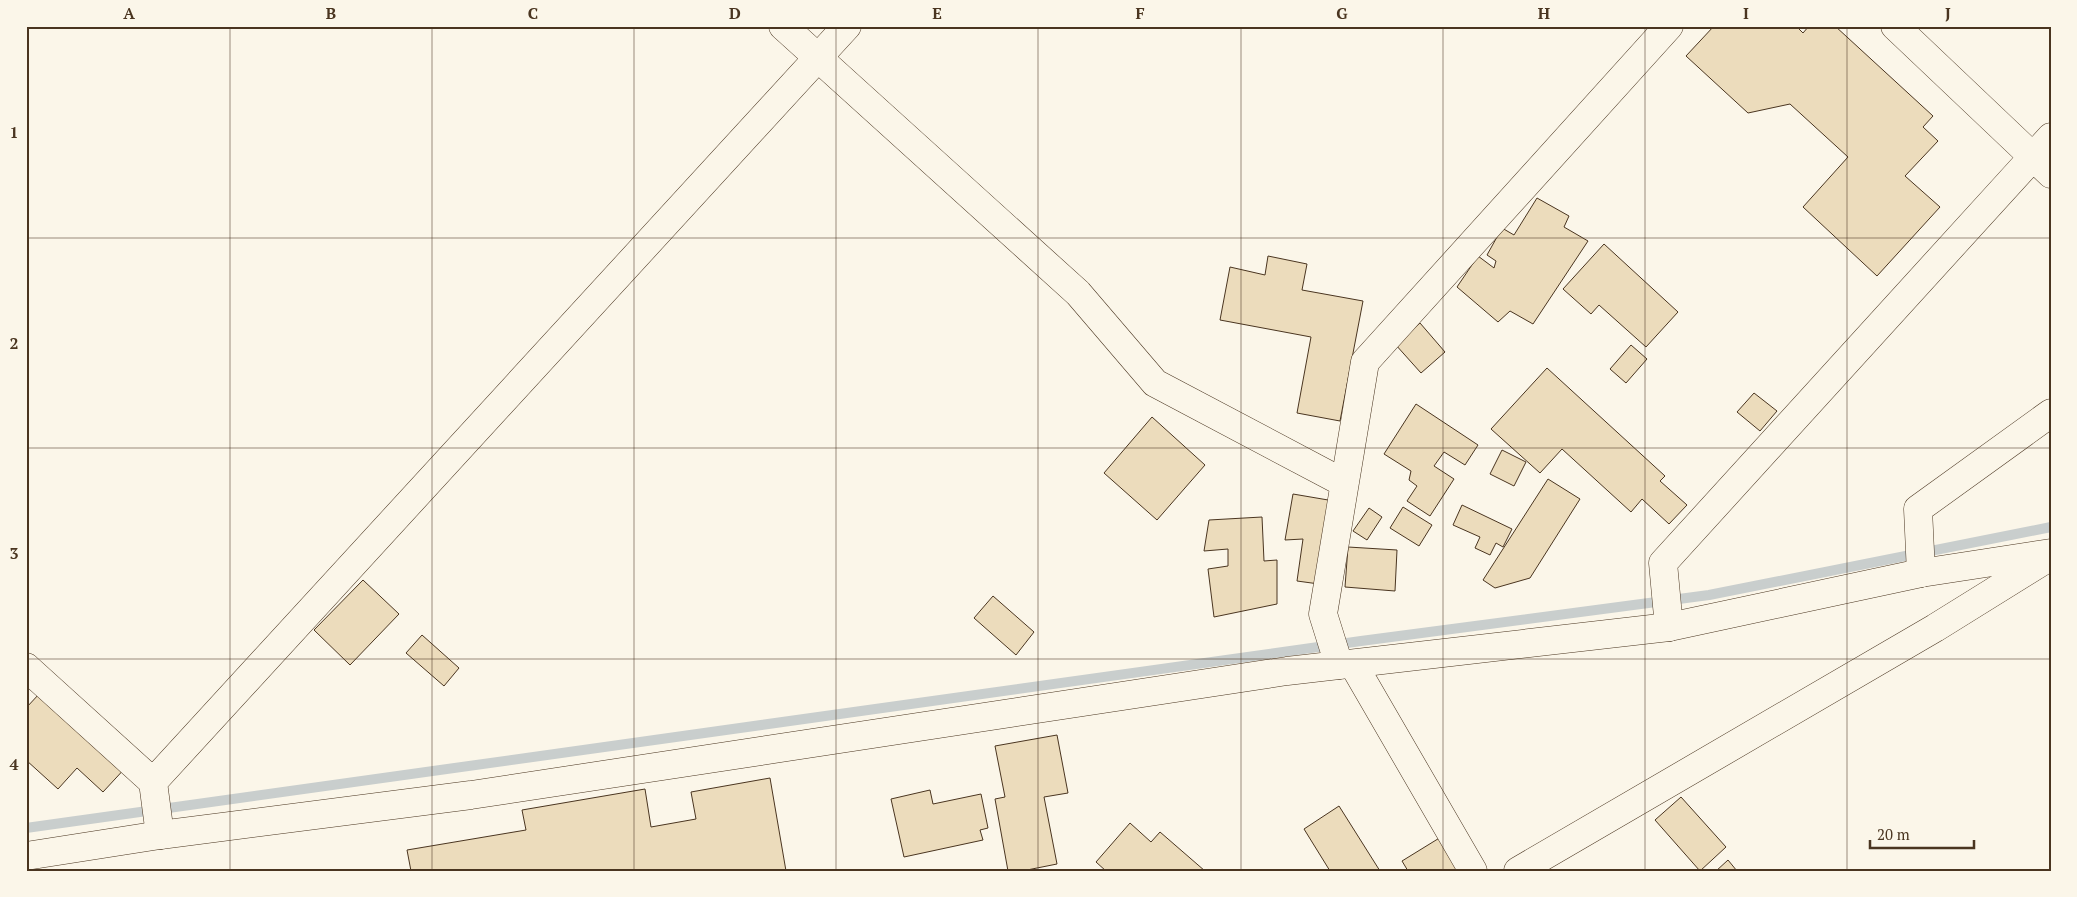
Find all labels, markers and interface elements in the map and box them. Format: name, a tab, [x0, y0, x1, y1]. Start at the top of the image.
text: A	[123, 2, 135, 24]
text: B	[326, 2, 336, 24]
text: C	[528, 2, 538, 24]
text: D	[729, 2, 741, 24]
text: E	[932, 2, 942, 24]
text: F	[1135, 2, 1145, 24]
text: G	[1336, 2, 1348, 24]
text: H	[1538, 2, 1550, 24]
text: I	[1743, 2, 1749, 24]
text: J	[1945, 2, 1951, 24]
text: 1	[9, 121, 19, 143]
text: 2	[9, 332, 19, 354]
text: 3	[9, 542, 19, 564]
text: 4	[9, 753, 19, 775]
scale bar	[1870, 817, 1973, 849]
text: 20 m	[1877, 824, 1910, 844]

